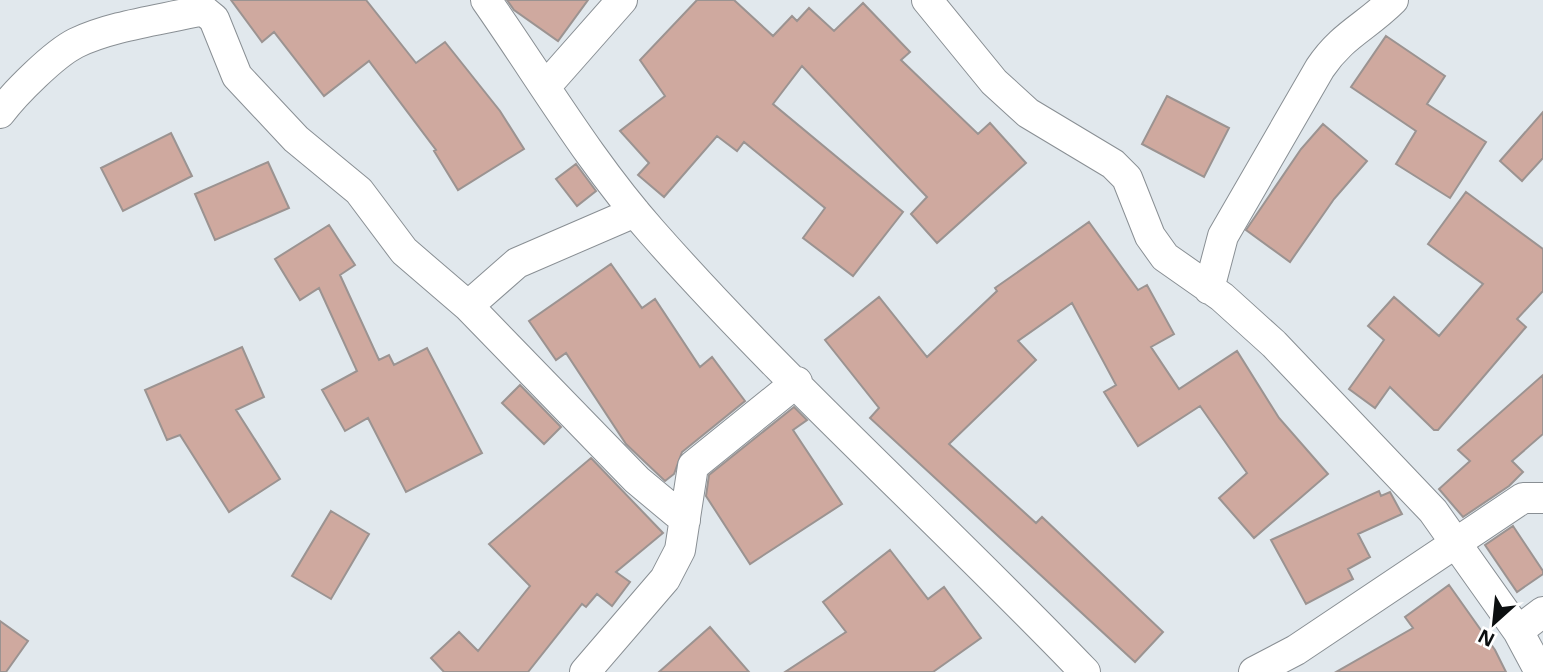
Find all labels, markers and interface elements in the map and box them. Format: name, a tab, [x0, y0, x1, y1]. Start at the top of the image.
north arrow	[1459, 588, 1529, 658]
text: N	[1473, 623, 1499, 653]

